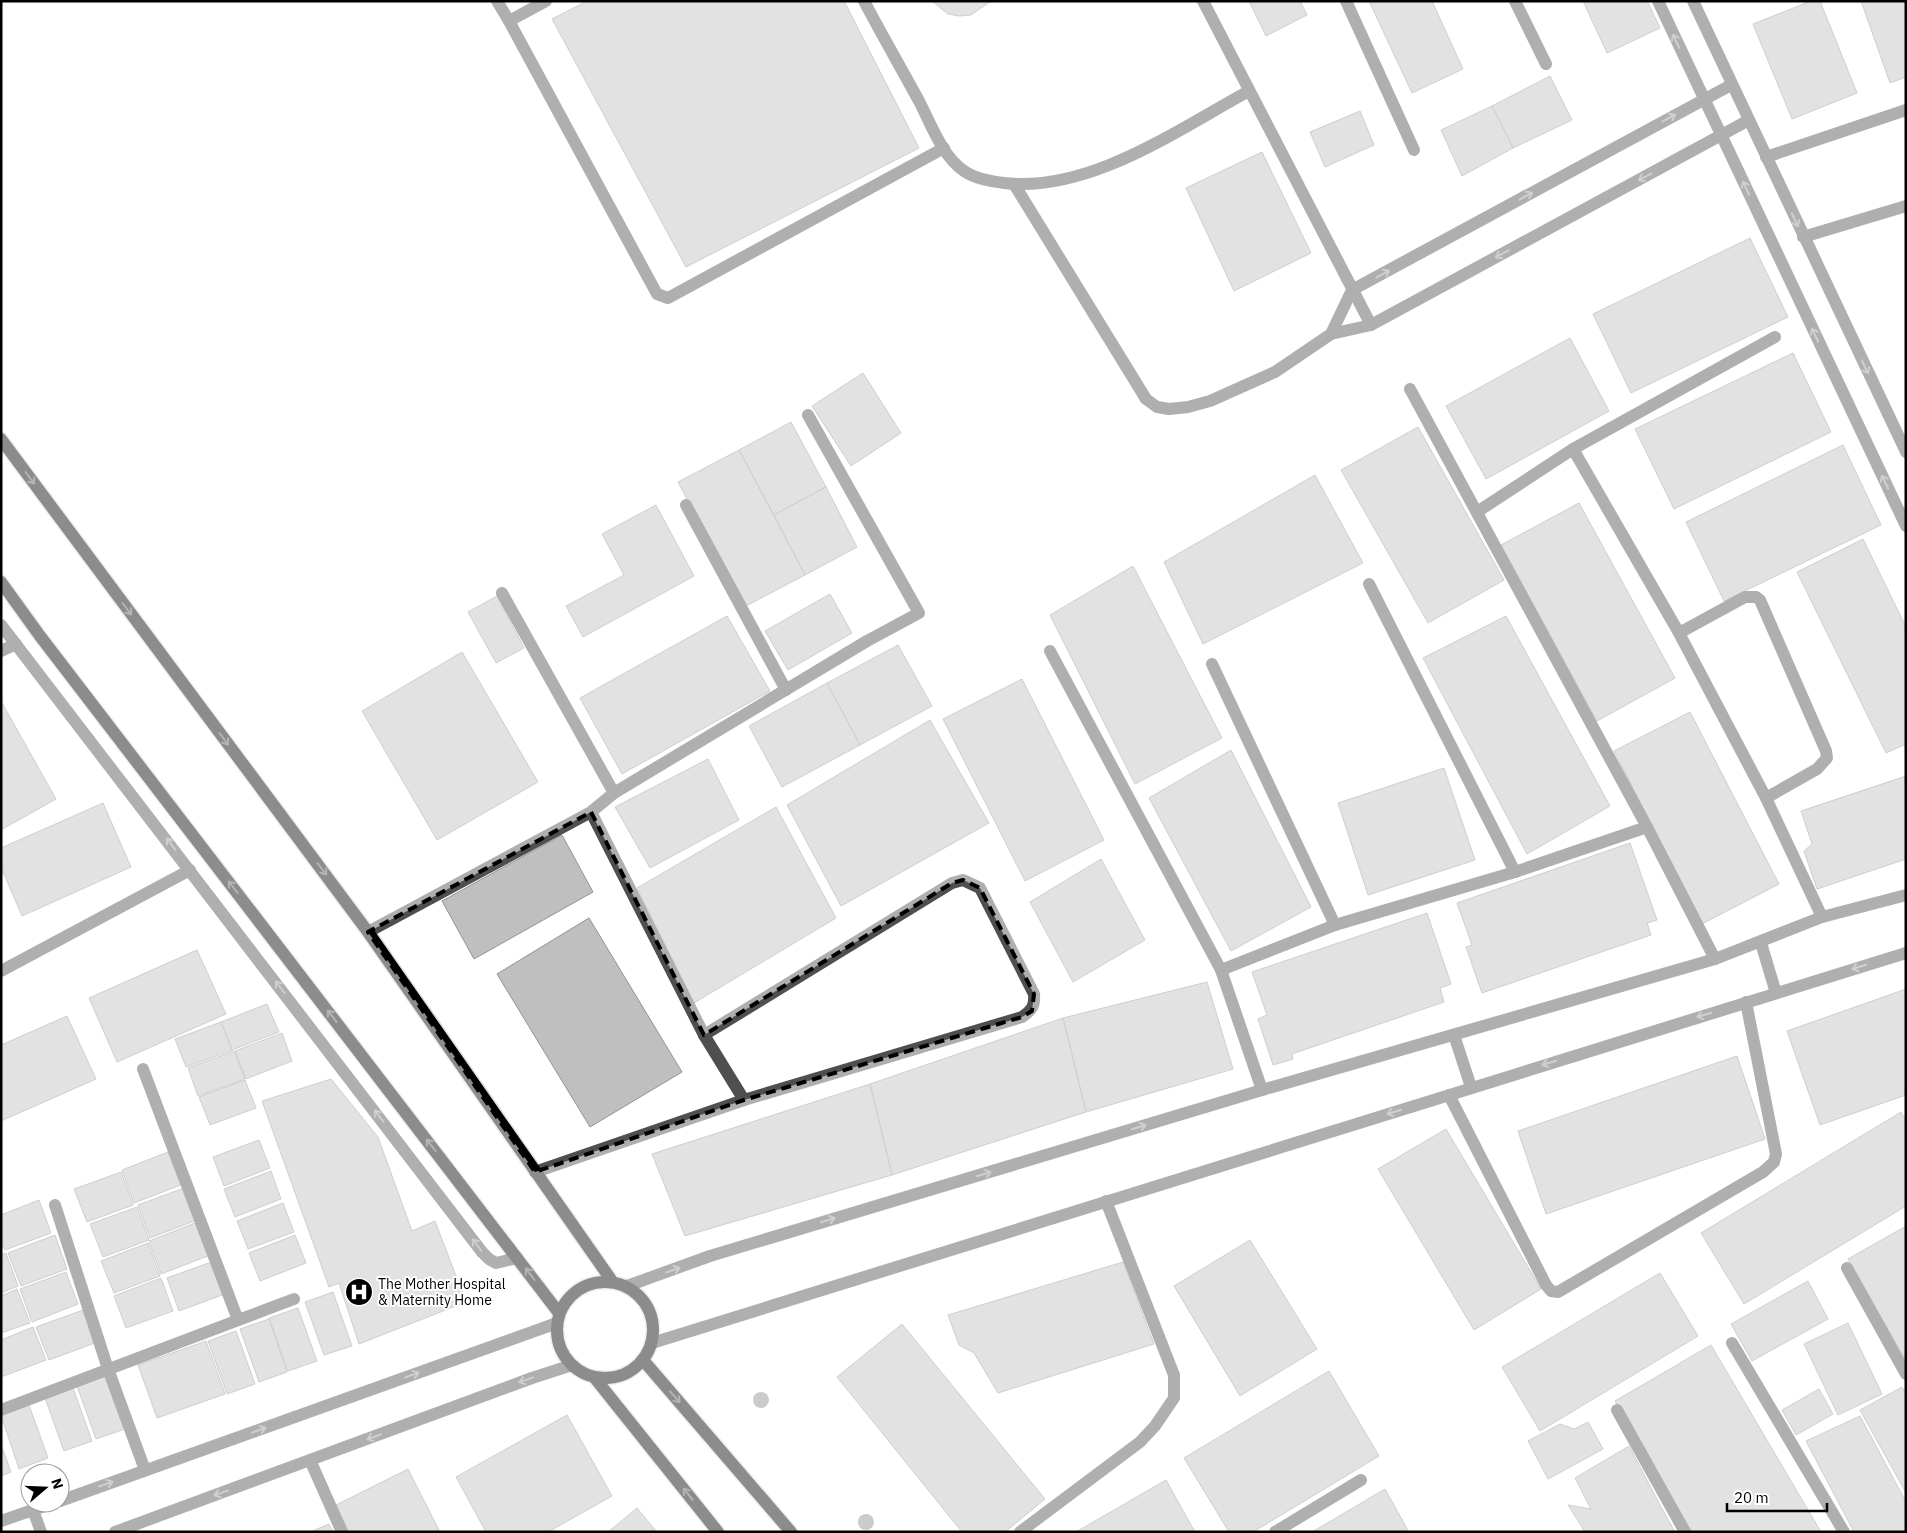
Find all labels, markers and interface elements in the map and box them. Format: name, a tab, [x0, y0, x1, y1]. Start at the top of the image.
one-way arrow	[1671, 34, 1681, 49]
one-way arrow	[1661, 113, 1676, 123]
one-way arrow	[1637, 172, 1652, 182]
one-way arrow	[1740, 181, 1750, 196]
one-way arrow	[1518, 191, 1533, 200]
one-way arrow	[1791, 212, 1800, 227]
one-way arrow	[1495, 250, 1509, 260]
one-way arrow	[1376, 268, 1390, 278]
one-way arrow	[1810, 328, 1820, 343]
one-way arrow	[1860, 359, 1870, 374]
one-way arrow	[25, 471, 36, 484]
one-way arrow	[1880, 475, 1889, 490]
one-way arrow	[122, 601, 133, 615]
one-way arrow	[219, 732, 230, 745]
one-way arrow	[165, 838, 176, 851]
one-way arrow	[316, 862, 327, 875]
one-way arrow	[228, 880, 238, 894]
one-way arrow	[1852, 963, 1868, 973]
one-way arrow	[274, 981, 285, 994]
one-way arrow	[327, 1009, 337, 1023]
one-way arrow	[1696, 1011, 1712, 1021]
one-way arrow	[1541, 1059, 1557, 1069]
one-way arrow	[1386, 1108, 1402, 1118]
one-way arrow	[373, 1110, 384, 1123]
one-way arrow	[1131, 1121, 1147, 1131]
one-way arrow	[426, 1138, 436, 1152]
one-way arrow	[975, 1168, 991, 1178]
one-way arrow	[820, 1215, 836, 1225]
one-way arrow	[472, 1238, 482, 1252]
one-way arrow	[665, 1265, 680, 1274]
one-way arrow	[525, 1267, 535, 1281]
place label: The Mother Hospital & Maternity Home	[378, 1275, 506, 1309]
hospital icon: The Mother Hospital & Maternity Home	[344, 1277, 374, 1307]
one-way arrow	[404, 1370, 419, 1379]
one-way arrow	[519, 1376, 534, 1385]
one-way arrow	[669, 1390, 680, 1403]
one-way arrow	[251, 1425, 266, 1434]
one-way arrow	[367, 1433, 382, 1442]
north arrow	[20, 1463, 70, 1513]
text: N	[47, 1476, 67, 1491]
one-way arrow	[98, 1479, 113, 1488]
scale bar	[1727, 1480, 1827, 1512]
one-way arrow	[682, 1488, 693, 1501]
text: 20 m	[1734, 1488, 1769, 1507]
one-way arrow	[214, 1489, 230, 1498]

